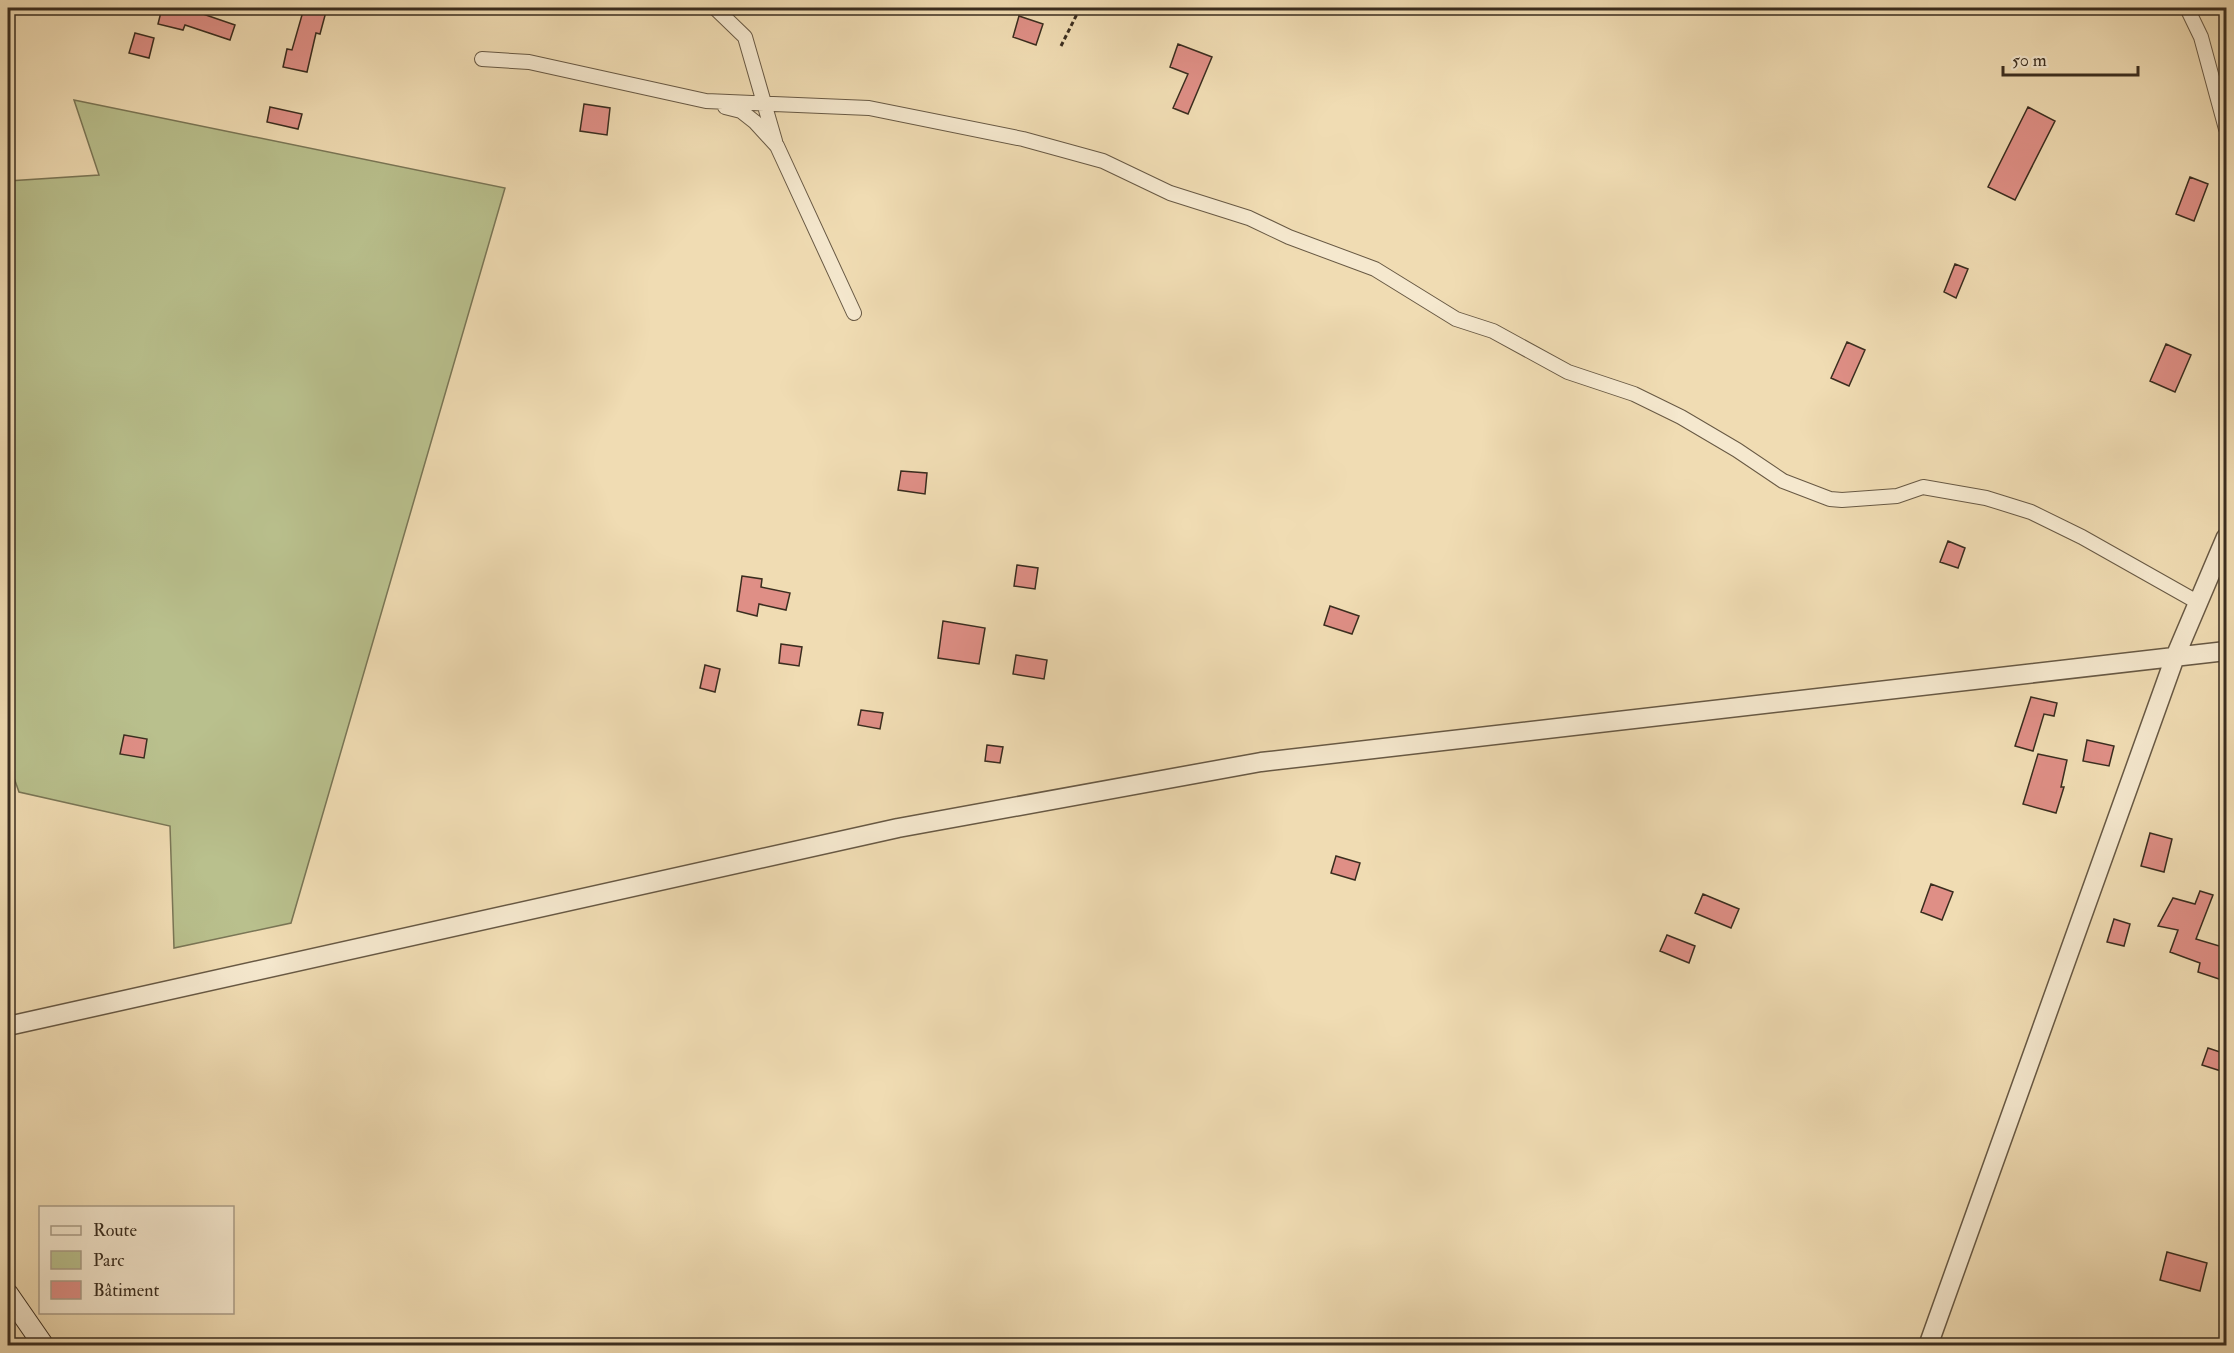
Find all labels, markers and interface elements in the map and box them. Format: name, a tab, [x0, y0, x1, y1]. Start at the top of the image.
scale bar	[2003, 39, 2138, 77]
text: 50 m	[2012, 49, 2047, 72]
legend	[39, 1206, 234, 1314]
text: Route	[93, 1219, 137, 1242]
text: Parc	[93, 1249, 124, 1272]
text: Bâtiment	[93, 1279, 159, 1302]

